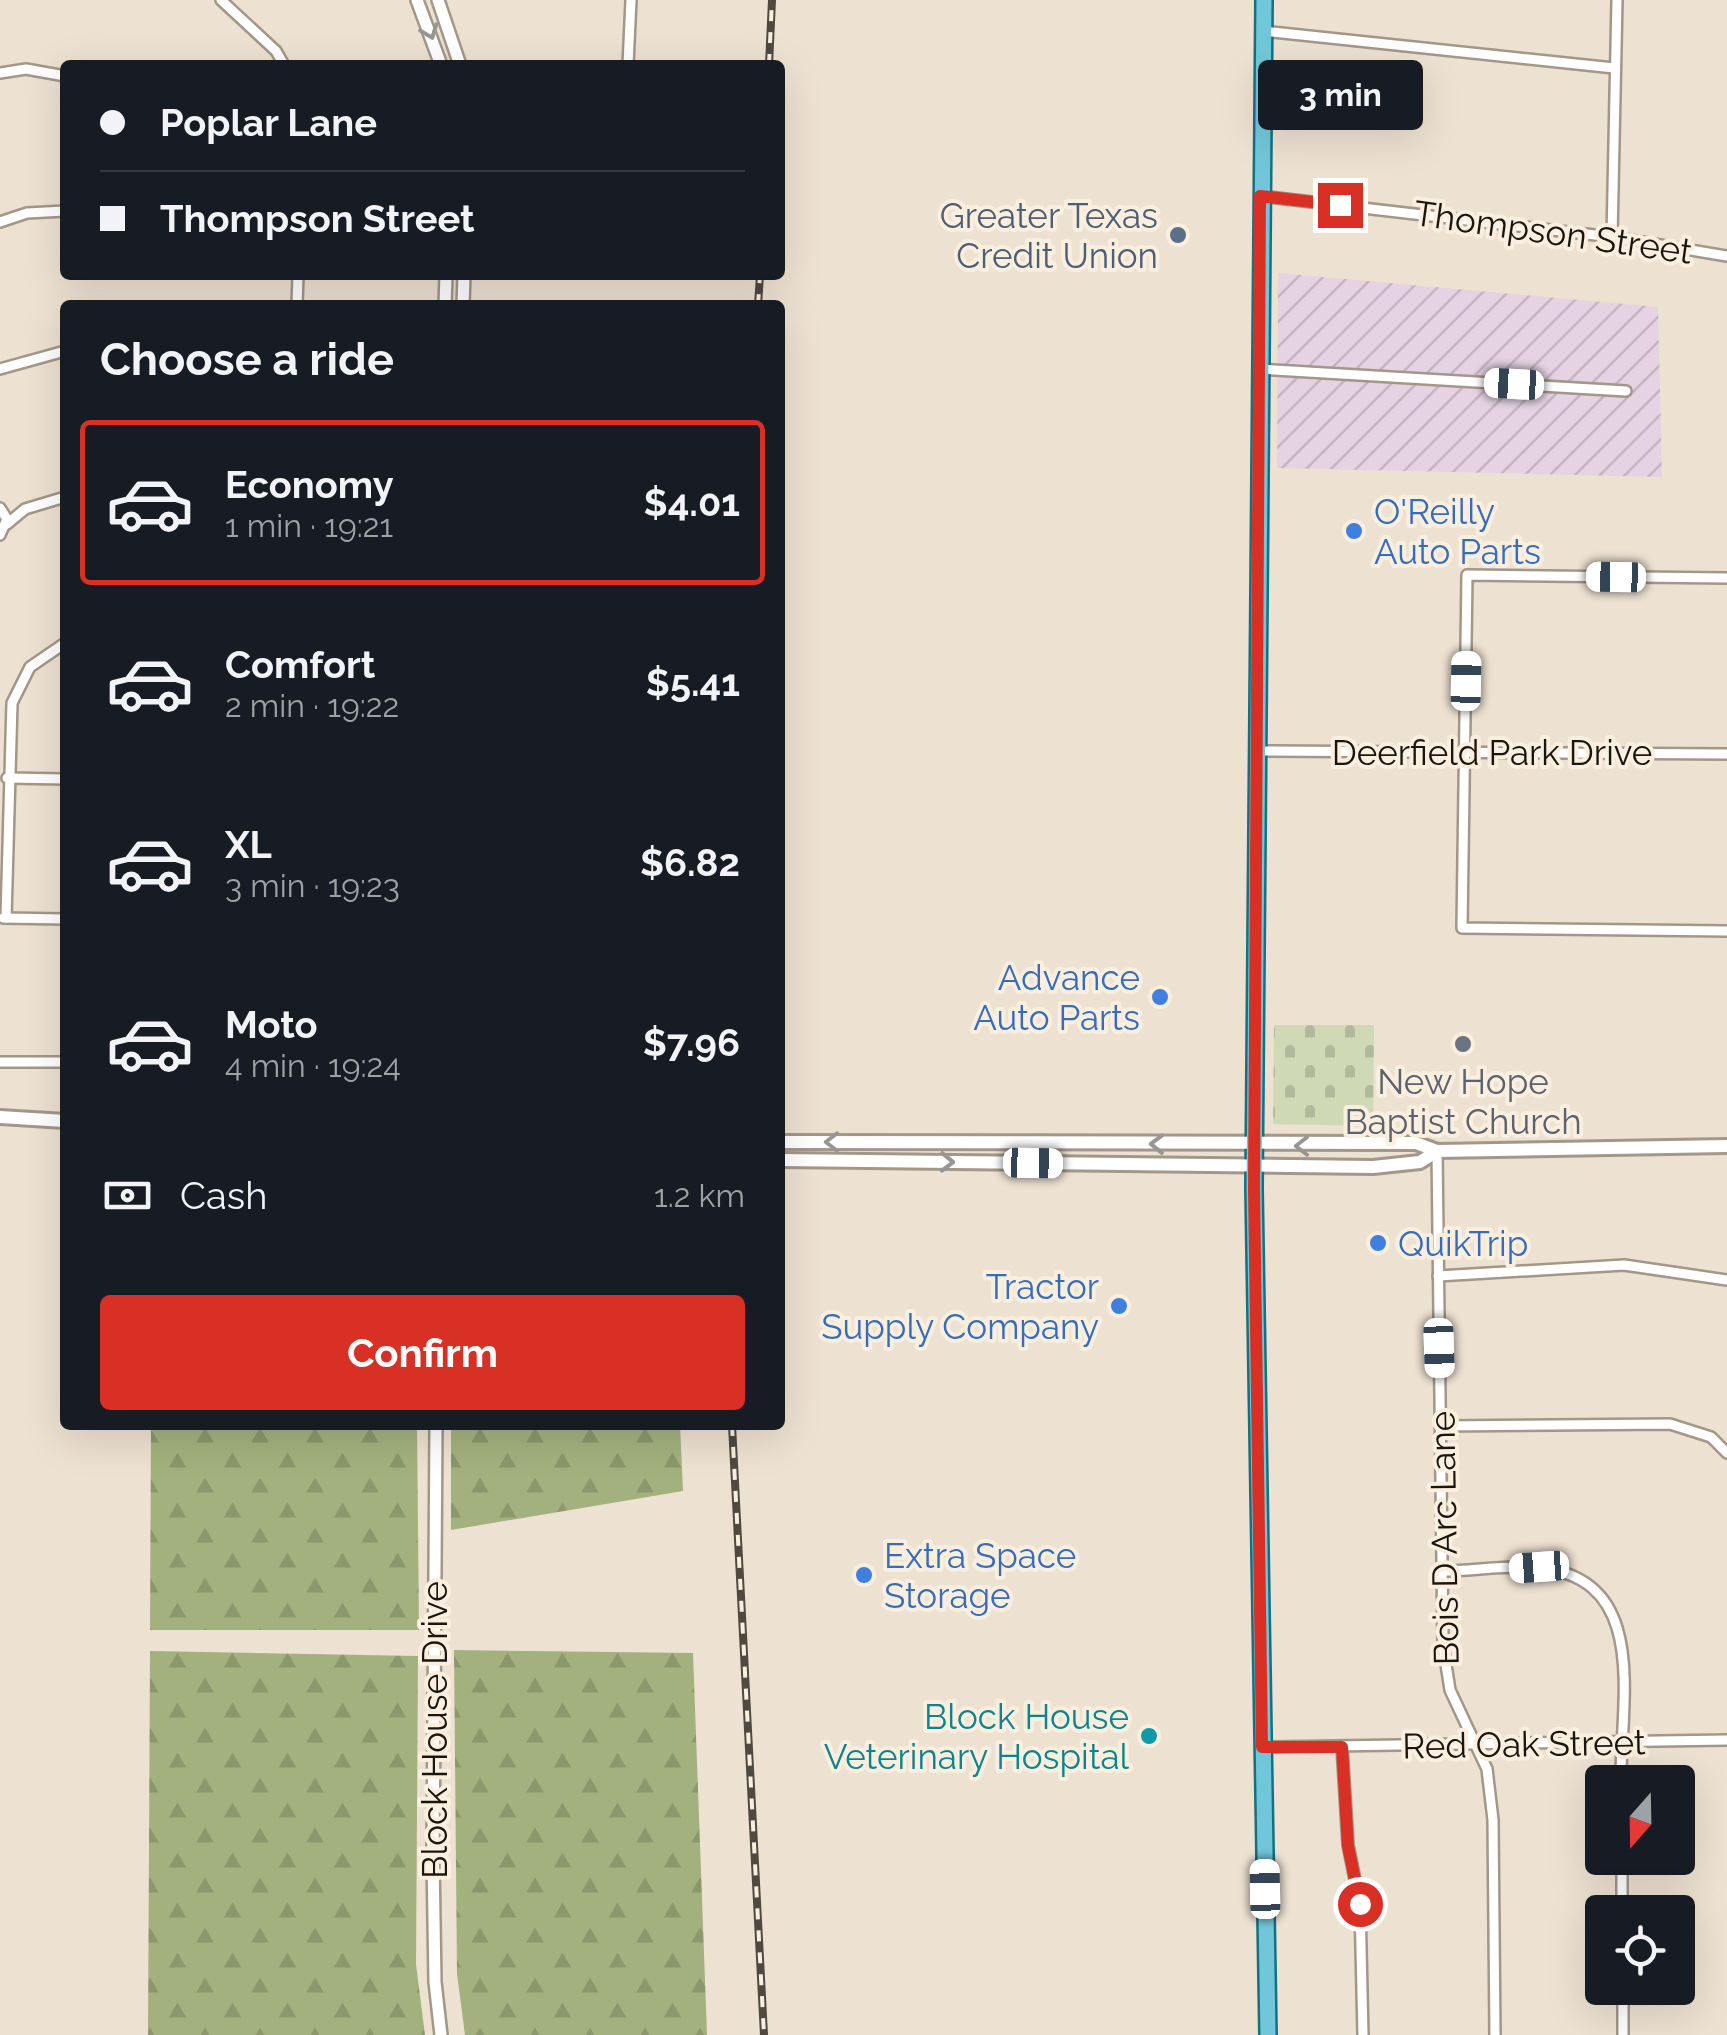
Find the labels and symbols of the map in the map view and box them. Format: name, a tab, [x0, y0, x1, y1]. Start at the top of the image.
one-way arrow	[418, 22, 438, 40]
callout: 3 min	[1258, 60, 1422, 130]
route end	[1318, 183, 1363, 228]
street label: Thompson Street	[1411, 192, 1695, 272]
place label: Greater Texas Credit Union	[940, 195, 1158, 276]
marker: Greater Texas Credit Union	[1167, 224, 1189, 246]
car	[1483, 367, 1545, 401]
place label: O'Reilly Auto Parts	[1374, 491, 1541, 572]
marker: O'Reilly Auto Parts	[1343, 520, 1365, 542]
car	[1586, 561, 1646, 593]
car	[1450, 651, 1482, 711]
street label: Deerfield Park Drive	[1332, 732, 1652, 773]
place label: Advance Auto Parts	[973, 957, 1140, 1038]
marker: Advance Auto Parts	[1149, 986, 1171, 1008]
marker: New Hope Baptist Church	[1452, 1033, 1474, 1055]
place label: New Hope Baptist Church	[1344, 1061, 1582, 1142]
one-way arrow	[823, 1131, 838, 1153]
one-way arrow	[1148, 1133, 1164, 1154]
one-way arrow	[1293, 1135, 1308, 1157]
car	[1003, 1147, 1063, 1179]
one-way arrow	[940, 1151, 956, 1173]
place label: QuikTrip	[1398, 1223, 1528, 1264]
marker: QuikTrip	[1367, 1232, 1389, 1254]
place label: Tractor Supply Company	[821, 1266, 1099, 1347]
marker: Tractor Supply Company	[1108, 1295, 1130, 1317]
car	[1423, 1317, 1455, 1379]
street label: Bois D Arc Lane	[1421, 1410, 1467, 1666]
place label: Extra Space Storage	[884, 1535, 1076, 1616]
car	[1508, 1550, 1570, 1584]
marker: Extra Space Storage	[853, 1564, 875, 1586]
street label: Block House Drive	[414, 1581, 455, 1879]
place label: Block House Veterinary Hospital	[824, 1696, 1129, 1777]
street label: Red Oak Street	[1402, 1721, 1646, 1767]
marker: Block House Veterinary Hospital	[1138, 1725, 1160, 1747]
north arrow	[1585, 1765, 1695, 1875]
car	[1249, 1859, 1281, 1919]
route start	[1338, 1882, 1383, 1927]

